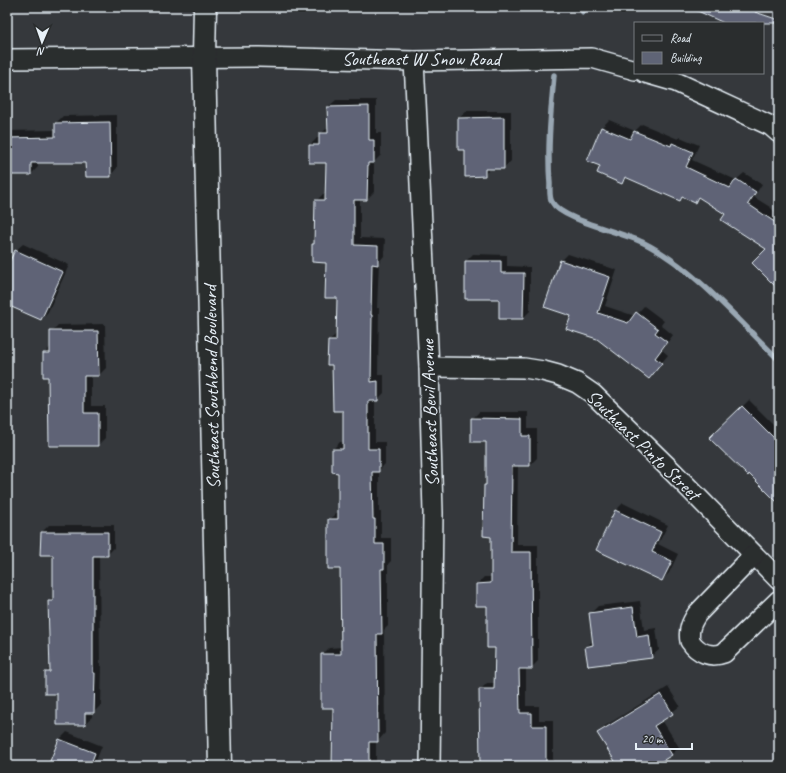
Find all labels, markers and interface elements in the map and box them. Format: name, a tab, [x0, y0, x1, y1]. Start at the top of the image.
north arrow	[22, 22, 62, 62]
legend	[634, 22, 764, 74]
text: Road	[670, 30, 692, 46]
text: N	[36, 45, 45, 59]
street label: Southeast W Snow Road	[342, 47, 504, 71]
text: Building	[670, 50, 702, 66]
street label: Southeast Southbend Boulevard	[198, 281, 226, 489]
street label: Southeast Bevil Avenue	[415, 337, 445, 487]
street label: Southeast Pinto Street	[581, 385, 707, 507]
scale bar	[636, 725, 692, 751]
text: 20 m	[642, 731, 664, 747]

